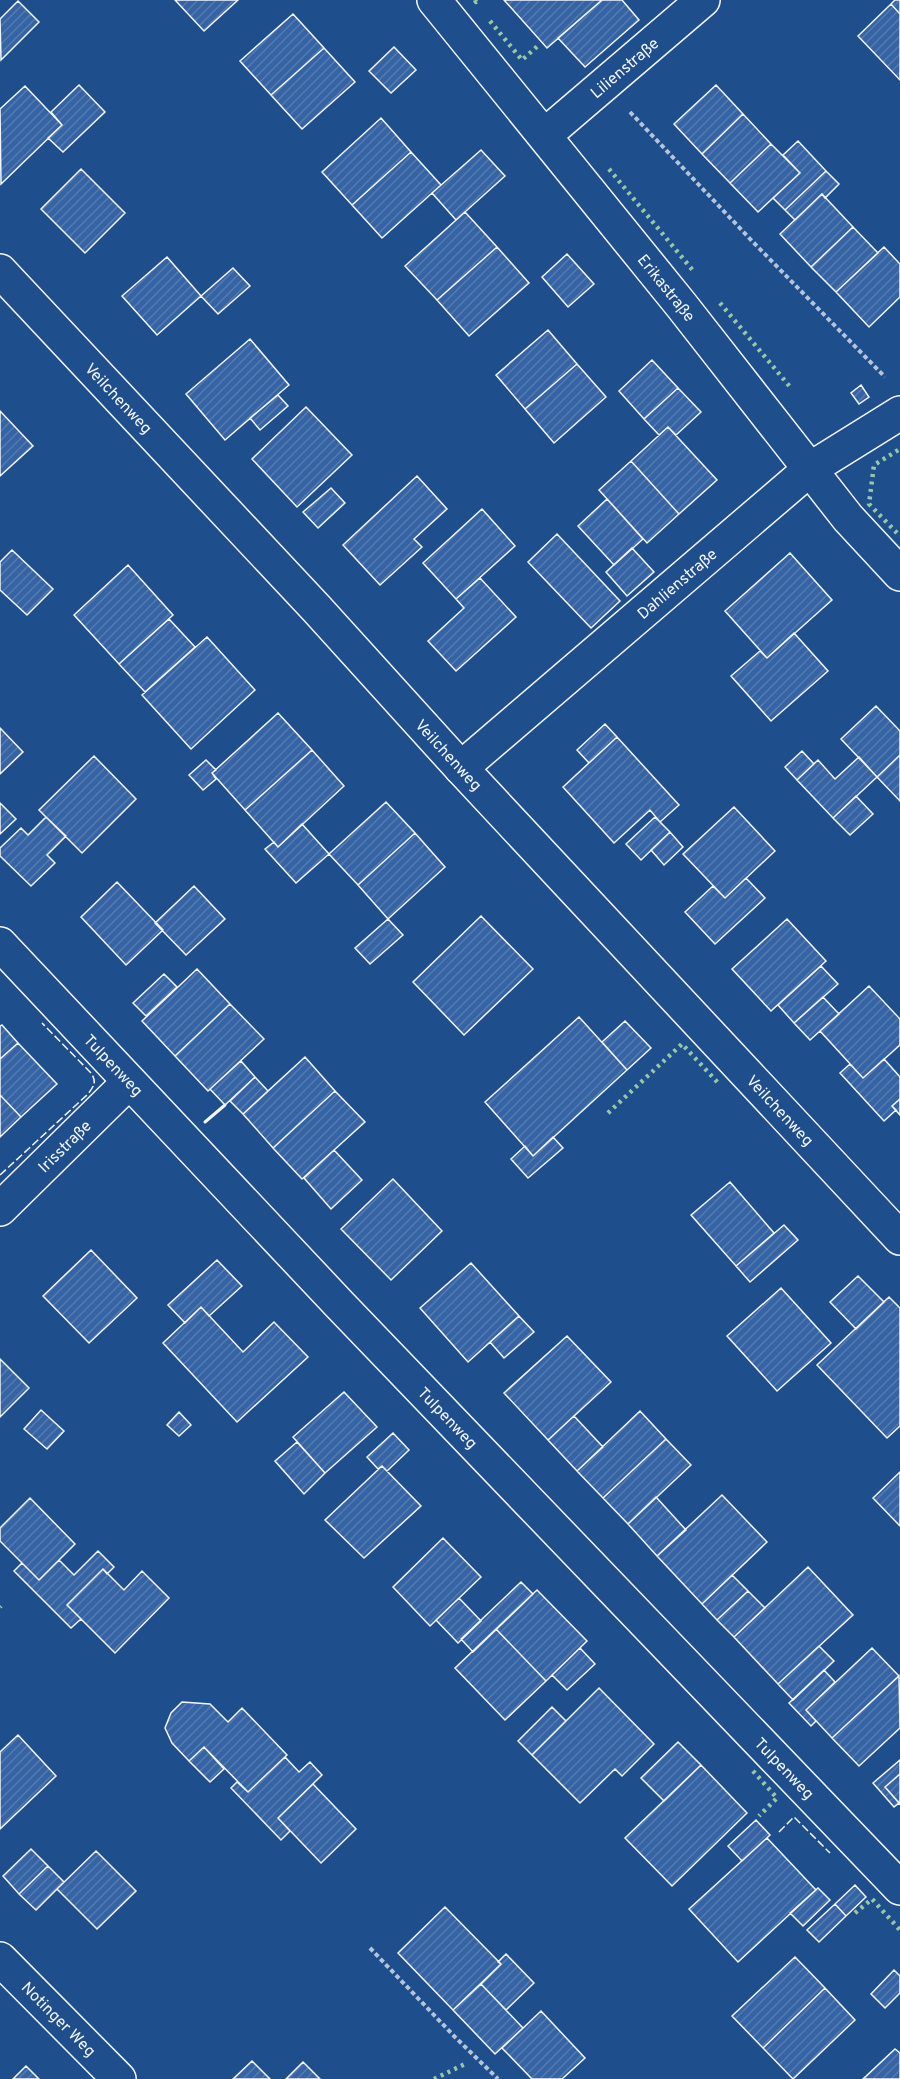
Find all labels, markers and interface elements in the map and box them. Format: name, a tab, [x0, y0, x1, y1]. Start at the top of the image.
street label: Lilienstraße	[587, 34, 664, 104]
street label: Erikastraße	[632, 251, 698, 326]
street label: Veilchenweg	[80, 360, 156, 439]
street label: Dahlienstraße	[634, 545, 722, 624]
street label: Veilchenweg	[410, 716, 485, 796]
street label: Tulpenweg	[78, 1031, 146, 1101]
street label: Veilchenweg	[741, 1072, 817, 1151]
street label: Irisstraße	[35, 1117, 96, 1178]
street label: Tulpenweg	[412, 1384, 481, 1454]
street label: Tulpenweg	[749, 1734, 818, 1805]
street label: Notinger Weg	[16, 1978, 99, 2062]

